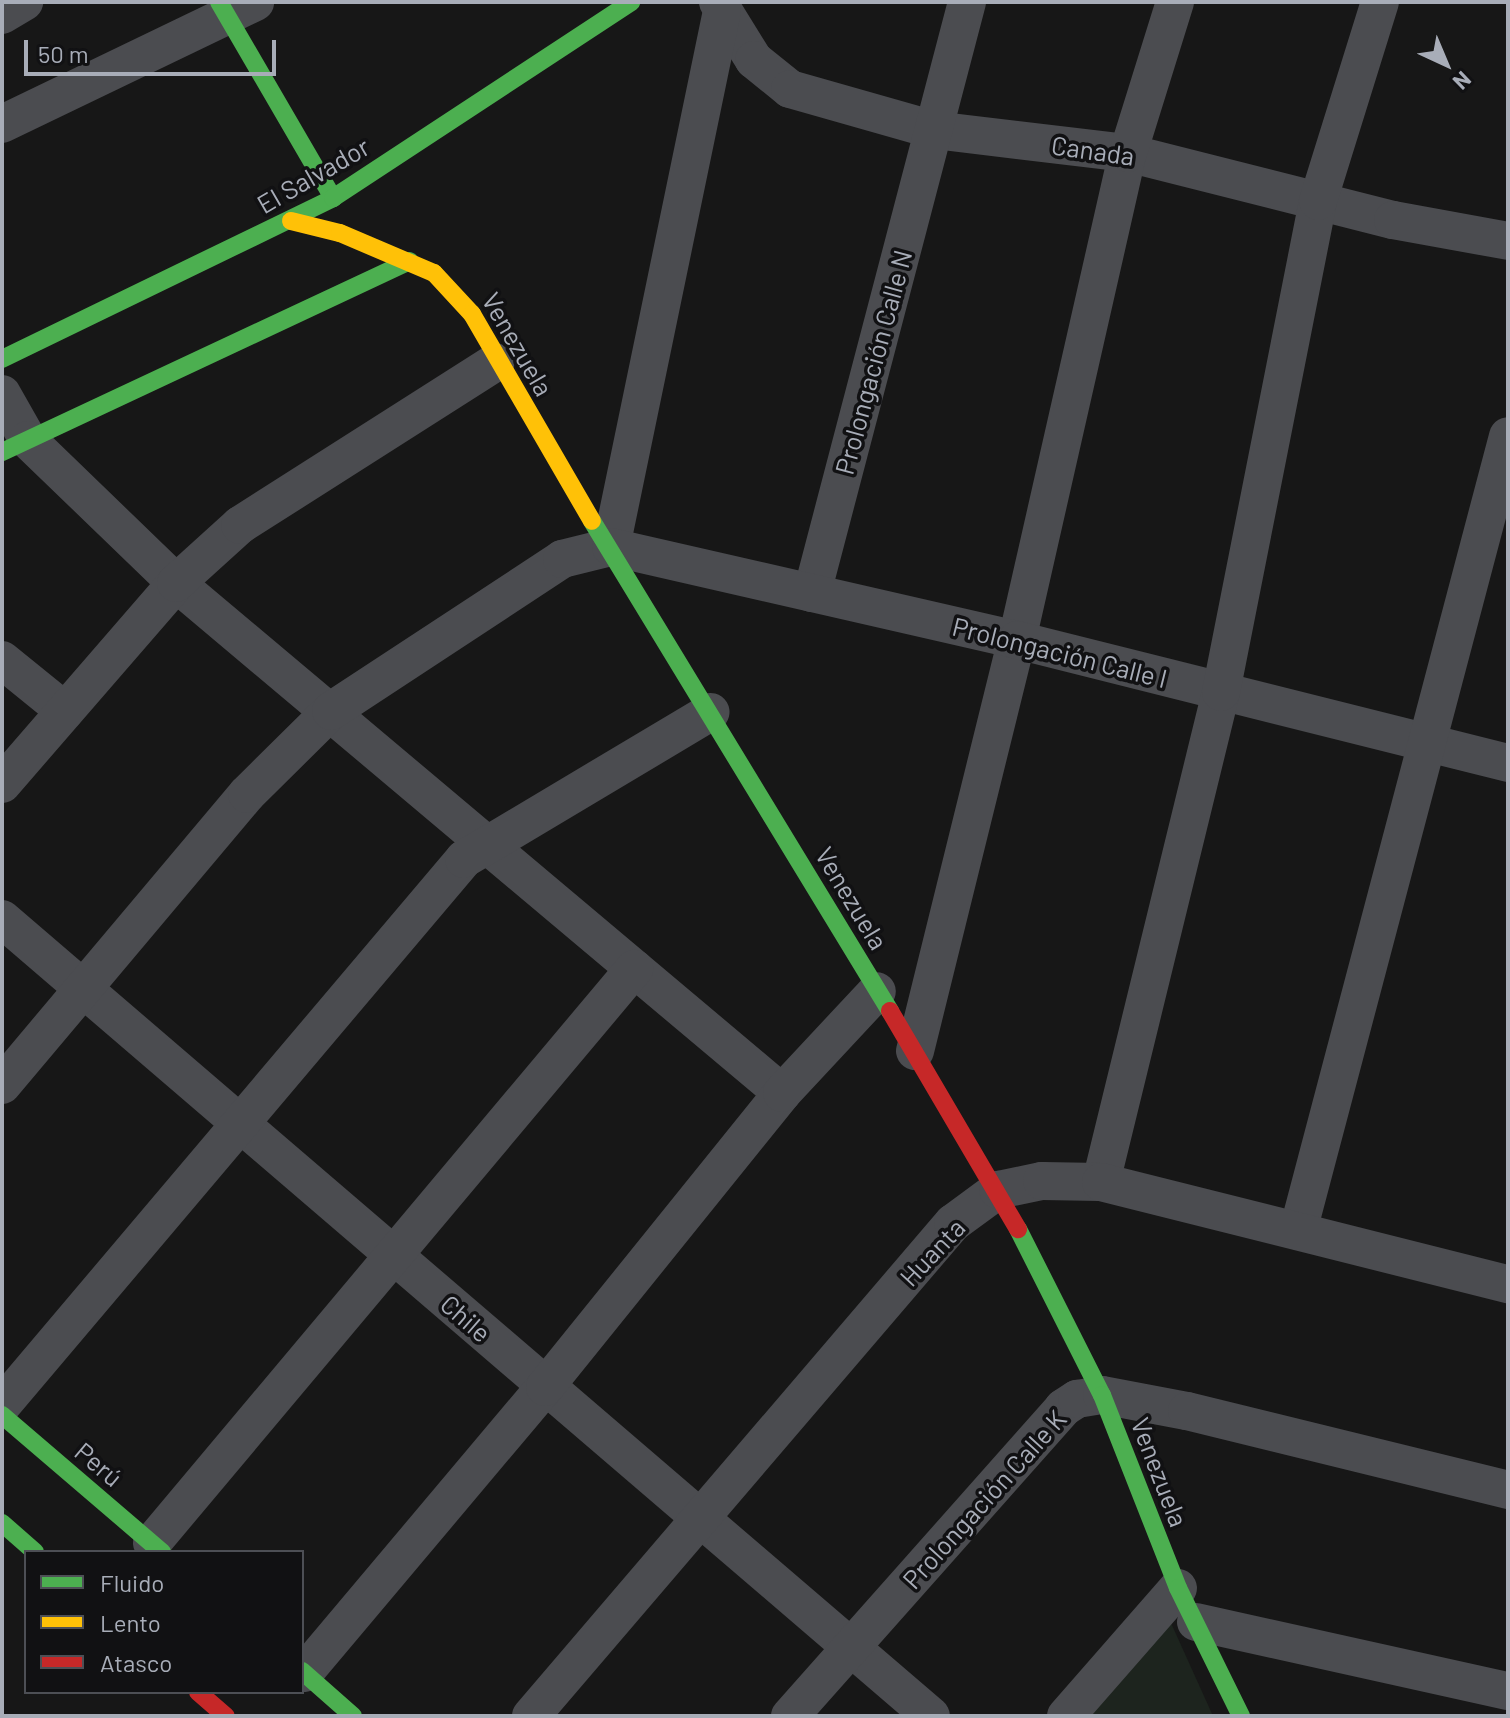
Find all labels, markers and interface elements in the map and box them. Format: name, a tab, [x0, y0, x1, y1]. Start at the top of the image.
scale bar	[28, 24, 280, 74]
north arrow	[1406, 24, 1486, 104]
text: 50 m	[38, 39, 89, 68]
text: N	[1448, 67, 1477, 96]
street label: Canada	[1049, 129, 1137, 171]
street label: El Salvador	[251, 130, 375, 220]
street label: Prolongación Calle N	[828, 246, 918, 478]
street label: Venezuela	[476, 287, 560, 401]
street label: Prolongación Calle I	[949, 610, 1171, 694]
street label: Venezuela	[809, 841, 895, 955]
street label: Huanta	[893, 1212, 971, 1292]
street label: Chile	[435, 1288, 497, 1348]
street label: Prolongación Calle K	[896, 1403, 1072, 1595]
street label: Venezuela	[1125, 1413, 1195, 1531]
street label: Perú	[69, 1435, 129, 1493]
legend	[24, 1550, 304, 1694]
text: Fluido	[100, 1568, 164, 1597]
text: Lento	[100, 1608, 161, 1637]
text: Atasco	[100, 1648, 172, 1677]

